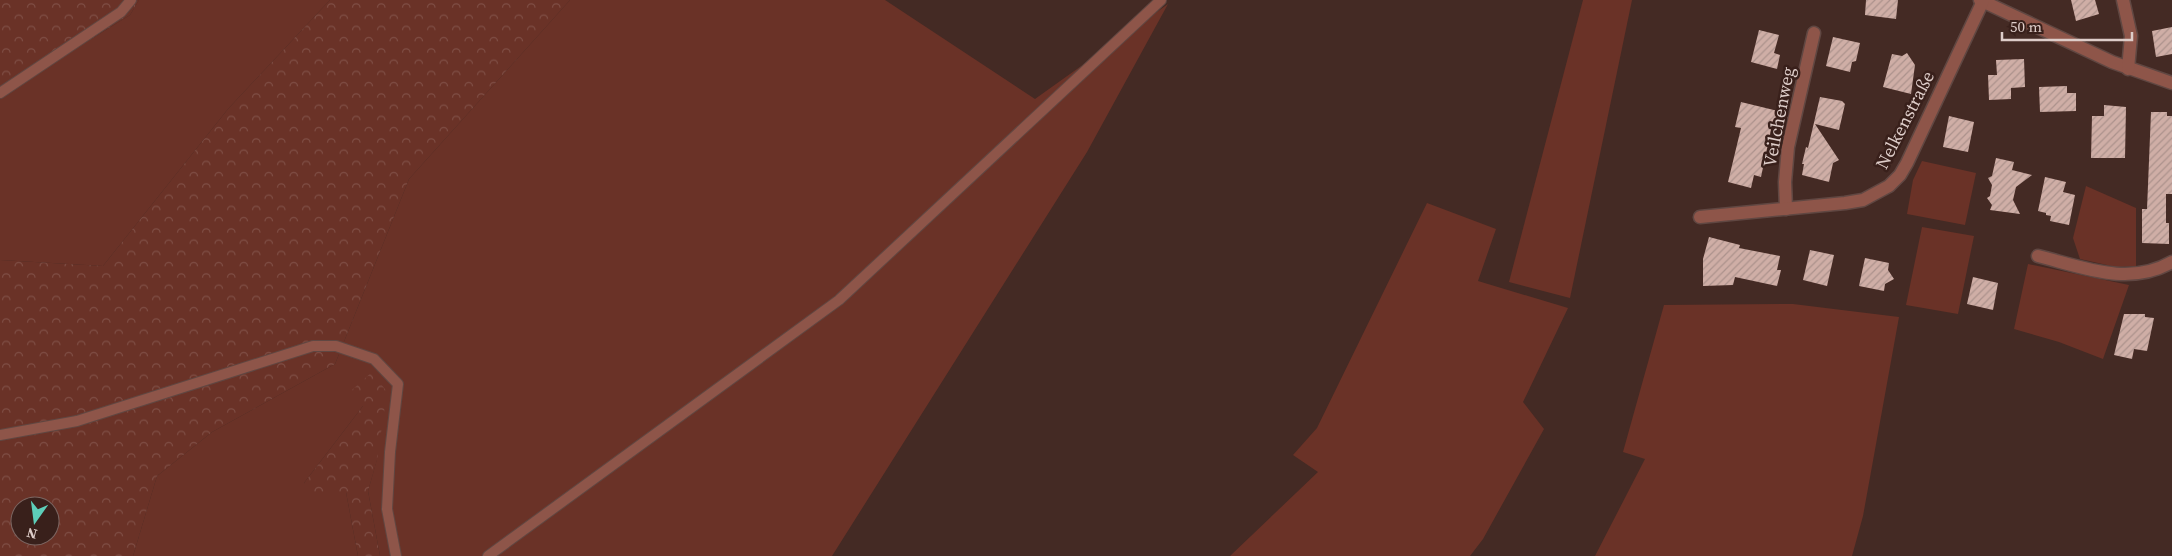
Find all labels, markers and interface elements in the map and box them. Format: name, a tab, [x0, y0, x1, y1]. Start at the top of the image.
scale bar	[2002, 10, 2132, 42]
text: 50 m	[2010, 16, 2042, 37]
street label: Veilchenweg	[1757, 65, 1800, 169]
street label: Nelkenstraße	[1869, 66, 1940, 173]
north arrow	[10, 496, 60, 546]
text: N	[24, 523, 39, 545]

